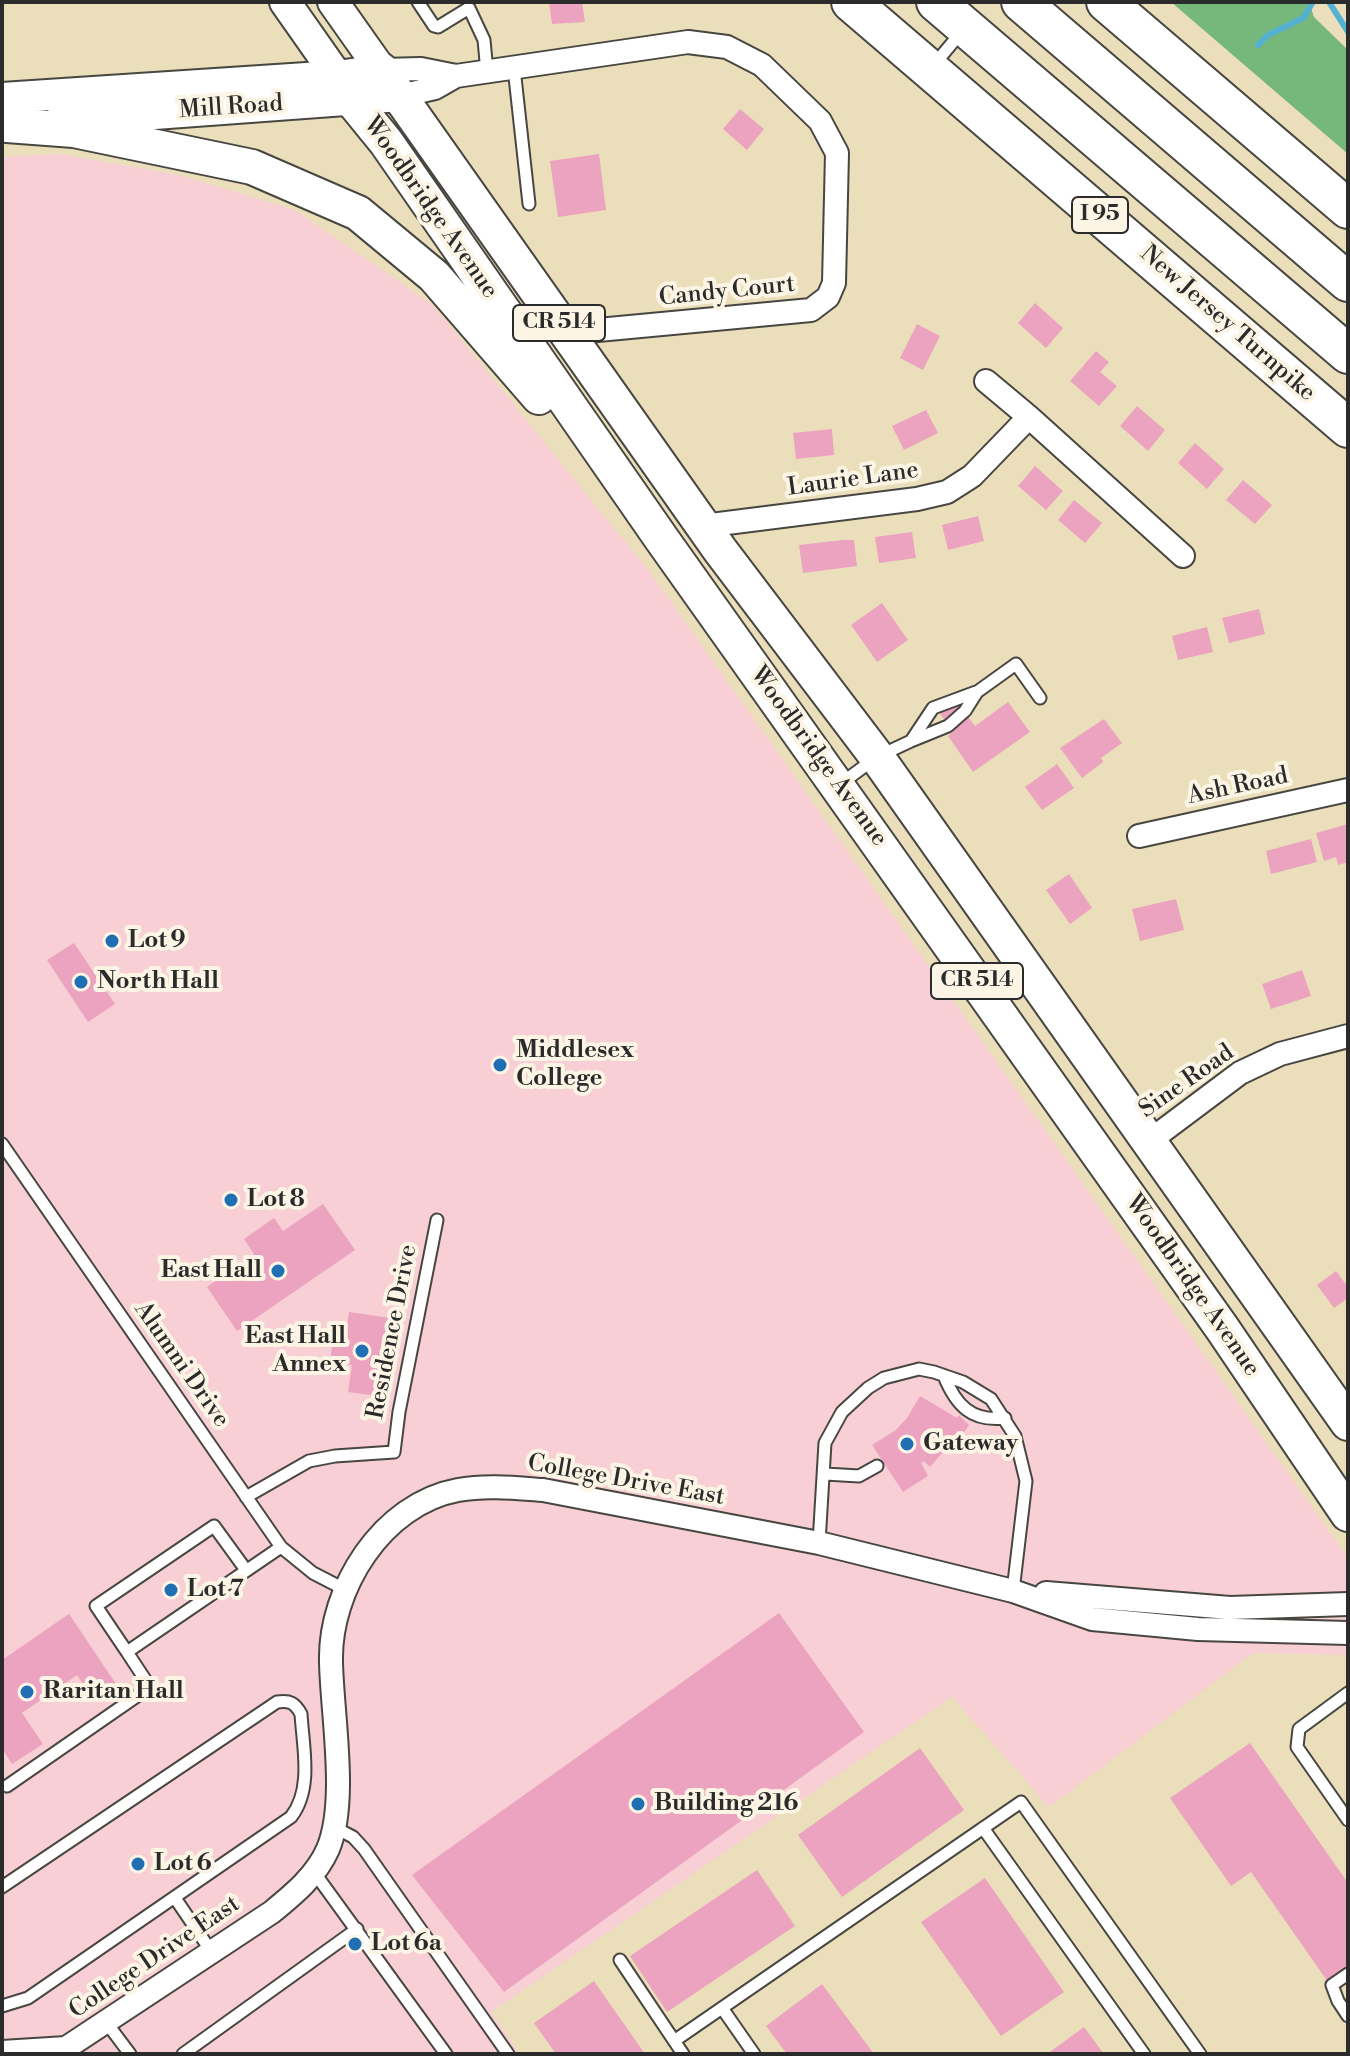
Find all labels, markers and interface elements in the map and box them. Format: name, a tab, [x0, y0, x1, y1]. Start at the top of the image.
street label: Mill Road	[178, 90, 284, 126]
street label: Woodbridge Avenue	[357, 112, 503, 304]
road number: I 95	[1072, 197, 1128, 233]
street label: New Jersey Turnpike	[1133, 240, 1321, 408]
street label: Candy Court	[658, 271, 796, 313]
road number: CR 514	[513, 305, 605, 341]
street label: Laurie Lane	[786, 457, 920, 503]
street label: Woodbridge Avenue	[743, 662, 893, 852]
street label: Ash Road	[1185, 762, 1291, 812]
place label: Lot 9	[128, 927, 186, 955]
marker: Lot 9	[103, 932, 121, 950]
road number: CR 514	[931, 963, 1023, 999]
place label: North Hall	[97, 968, 219, 996]
marker: North Hall	[72, 973, 90, 991]
place label: Middlesex College	[516, 1037, 634, 1093]
street label: Sine Road	[1134, 1039, 1240, 1125]
marker: Middlesex College	[491, 1056, 509, 1074]
place label: Lot 8	[247, 1186, 305, 1214]
street label: Woodbridge Avenue	[1119, 1190, 1265, 1382]
marker: Lot 8	[222, 1191, 240, 1209]
street label: Residence Drive	[362, 1242, 424, 1422]
place label: East Hall	[161, 1257, 262, 1285]
marker: East Hall	[269, 1262, 287, 1280]
street label: Alumni Drive	[127, 1297, 235, 1433]
place label: East Hall Annex	[245, 1323, 346, 1379]
marker: East Hall Annex	[353, 1342, 371, 1360]
place label: Gateway	[923, 1430, 1018, 1458]
marker: Gateway	[898, 1435, 916, 1453]
street label: College Drive East	[525, 1449, 727, 1513]
place label: Lot 7	[187, 1576, 244, 1604]
marker: Lot 7	[162, 1581, 180, 1599]
place label: Raritan Hall	[43, 1678, 184, 1706]
marker: Raritan Hall	[18, 1683, 36, 1701]
place label: Building 216	[654, 1790, 798, 1818]
marker: Building 216	[629, 1795, 647, 1813]
place label: Lot 6	[154, 1850, 212, 1878]
marker: Lot 6	[129, 1855, 147, 1873]
street label: College Drive East	[64, 1890, 246, 2026]
place label: Lot 6a	[371, 1930, 442, 1958]
marker: Lot 6a	[346, 1935, 364, 1953]

